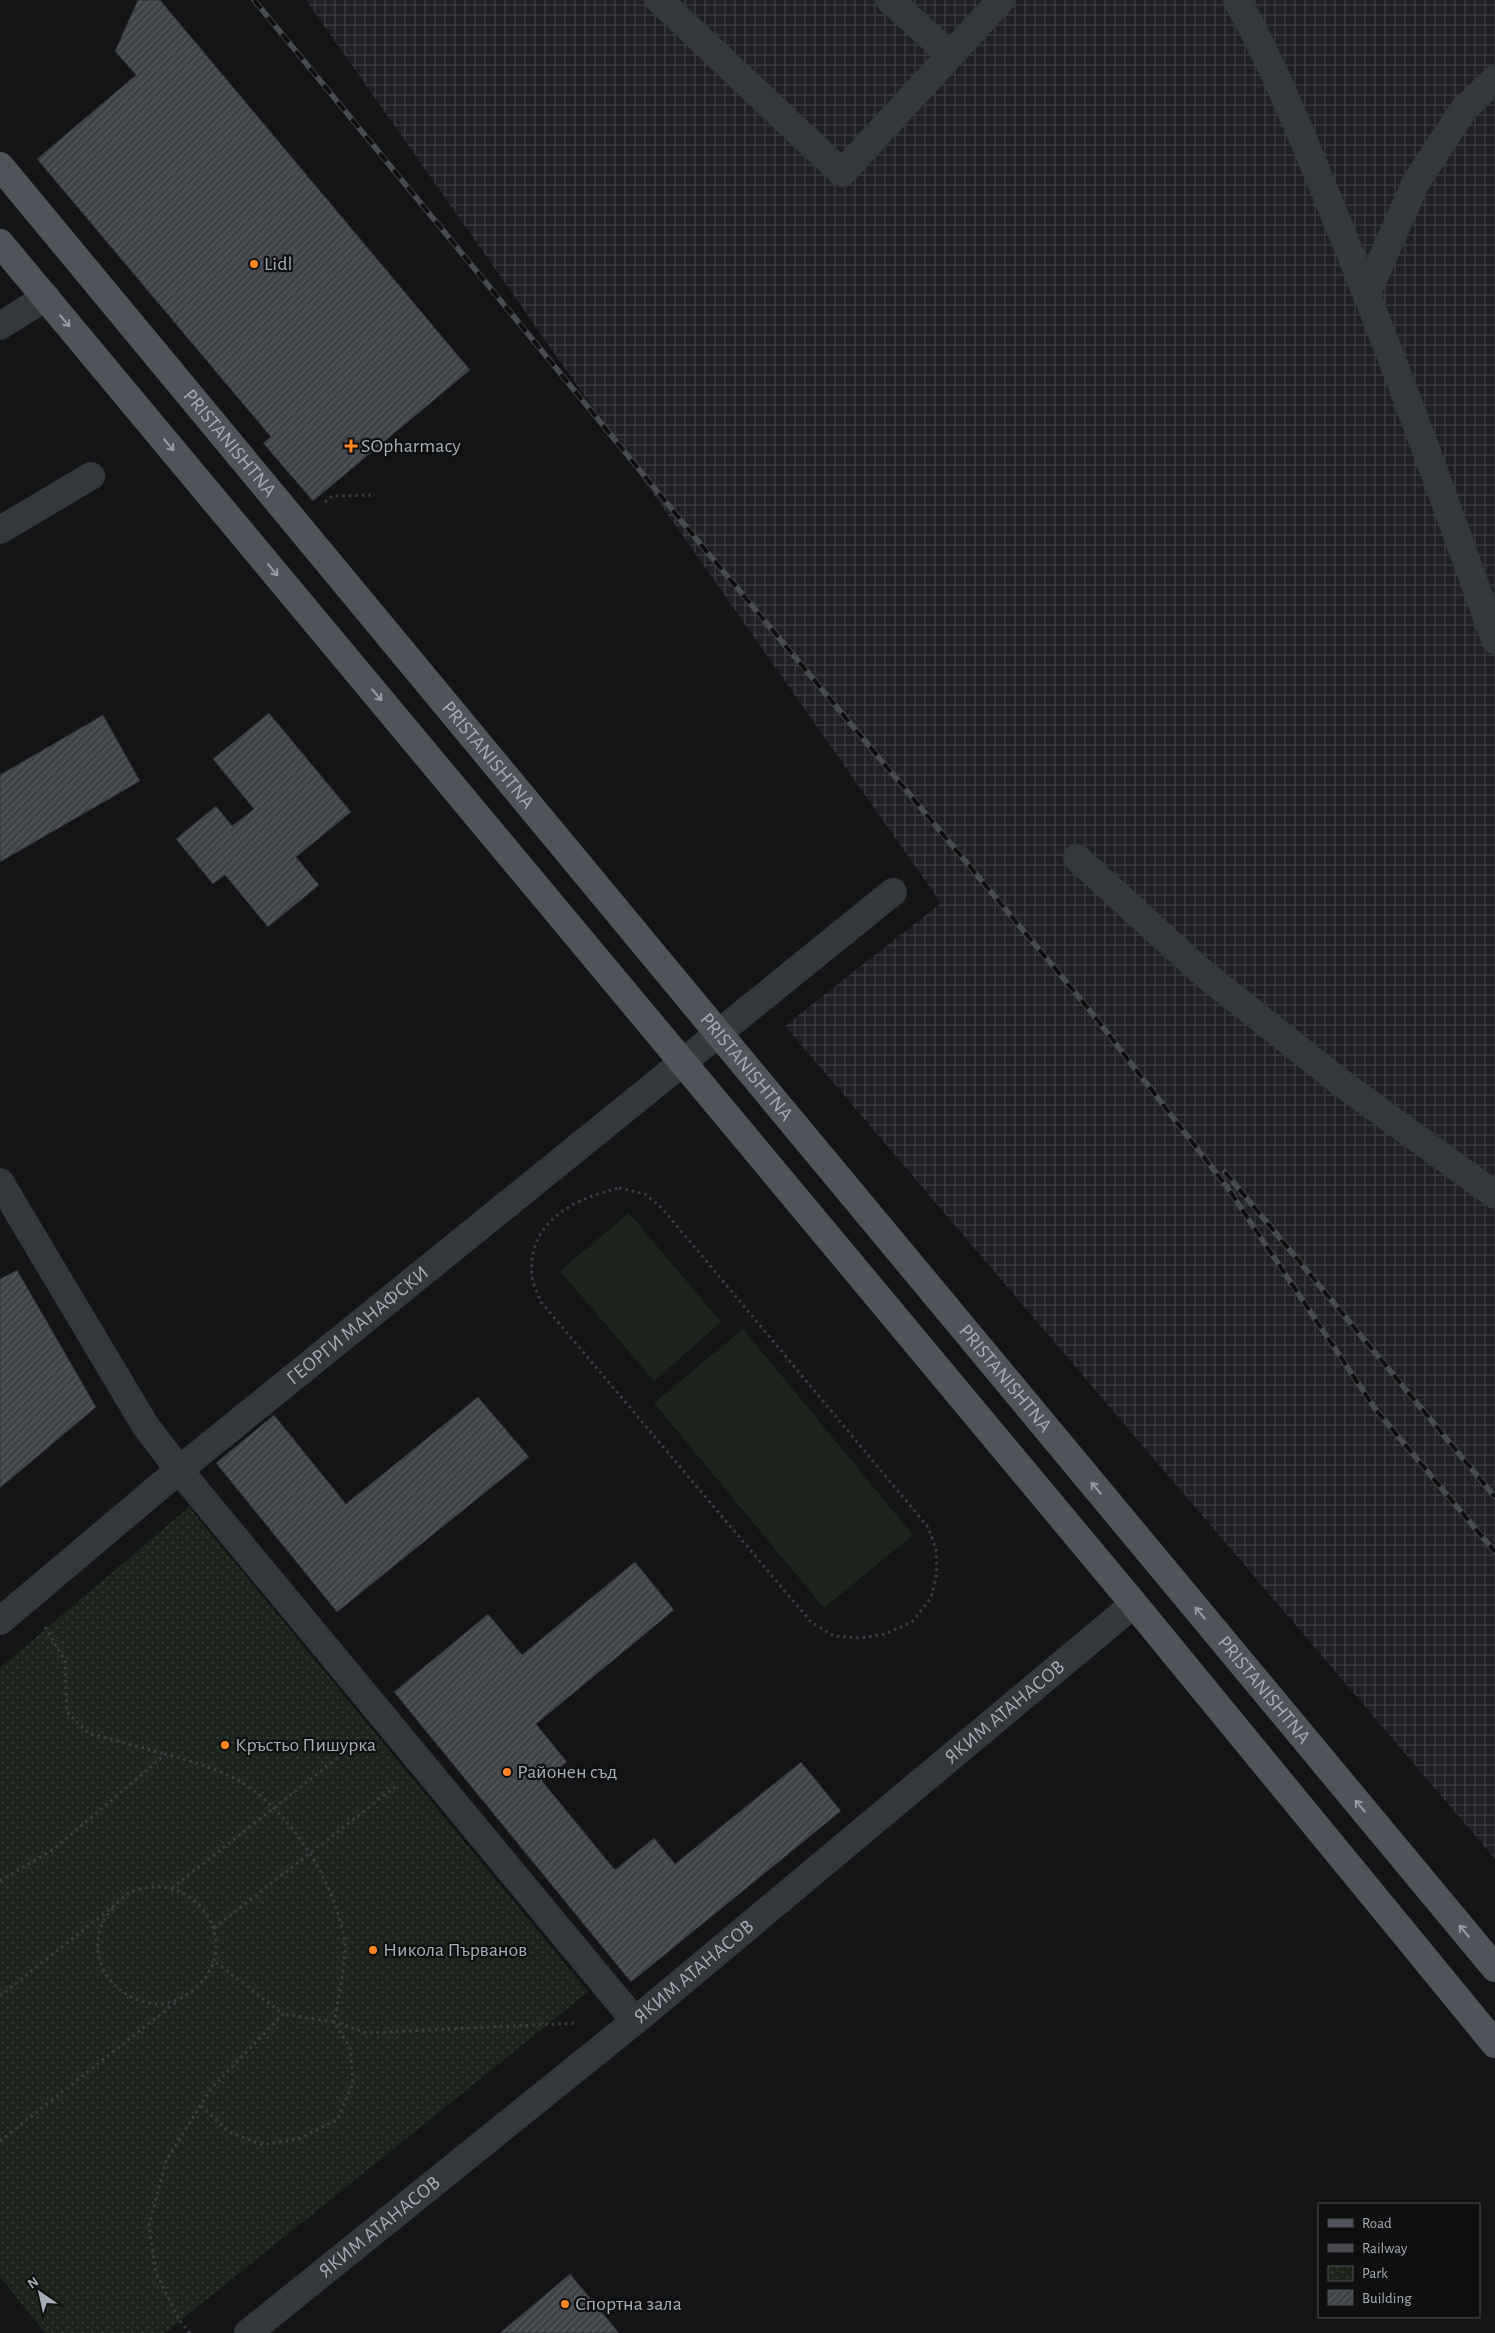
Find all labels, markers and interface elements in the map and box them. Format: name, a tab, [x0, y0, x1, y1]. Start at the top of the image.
place label: Lidl	[264, 254, 292, 274]
marker: Lidl	[248, 258, 260, 270]
one-way arrow	[59, 314, 70, 327]
street label: PRISTANISHTNA	[179, 386, 280, 501]
place label: SOpharmacy	[361, 436, 461, 456]
one-way arrow	[163, 439, 175, 452]
marker: SOpharmacy	[345, 440, 357, 452]
one-way arrow	[268, 563, 279, 576]
one-way arrow	[372, 688, 383, 701]
street label: PRISTANISHTNA	[438, 697, 538, 813]
street label: PRISTANISHTNA	[696, 1009, 797, 1125]
street label: ГЕОРГИ МАНАФСКИ	[283, 1262, 432, 1389]
street label: PRISTANISHTNA	[955, 1321, 1056, 1436]
one-way arrow	[1091, 1482, 1102, 1495]
one-way arrow	[1194, 1607, 1206, 1620]
street label: PRISTANISHTNA	[1214, 1632, 1315, 1748]
street label: ЯКИМ АТАНАСОВ	[941, 1656, 1069, 1768]
place label: Кръстьо Пишурка	[235, 1735, 376, 1755]
marker: Кръстьо Пишурка	[219, 1739, 231, 1751]
place label: Районен съд	[517, 1762, 617, 1782]
marker: Районен съд	[501, 1766, 513, 1778]
one-way arrow	[1354, 1799, 1366, 1812]
street label: ЯКИМ АТАНАСОВ	[630, 1916, 758, 2027]
one-way arrow	[1458, 1924, 1469, 1937]
place label: Никола Първанов	[383, 1940, 527, 1960]
marker: Никола Първанов	[367, 1944, 379, 1956]
street label: ЯКИМ АТАНАСОВ	[315, 2172, 444, 2282]
legend	[1318, 2203, 1480, 2318]
text: Road	[1362, 2216, 1392, 2231]
text: Railway	[1362, 2241, 1408, 2256]
text: Park	[1362, 2266, 1388, 2281]
north arrow	[15, 2268, 65, 2318]
text: N	[25, 2275, 41, 2292]
text: Building	[1362, 2291, 1412, 2306]
place label: Спортна зала	[575, 2294, 682, 2314]
marker: Спортна зала	[559, 2298, 571, 2310]

